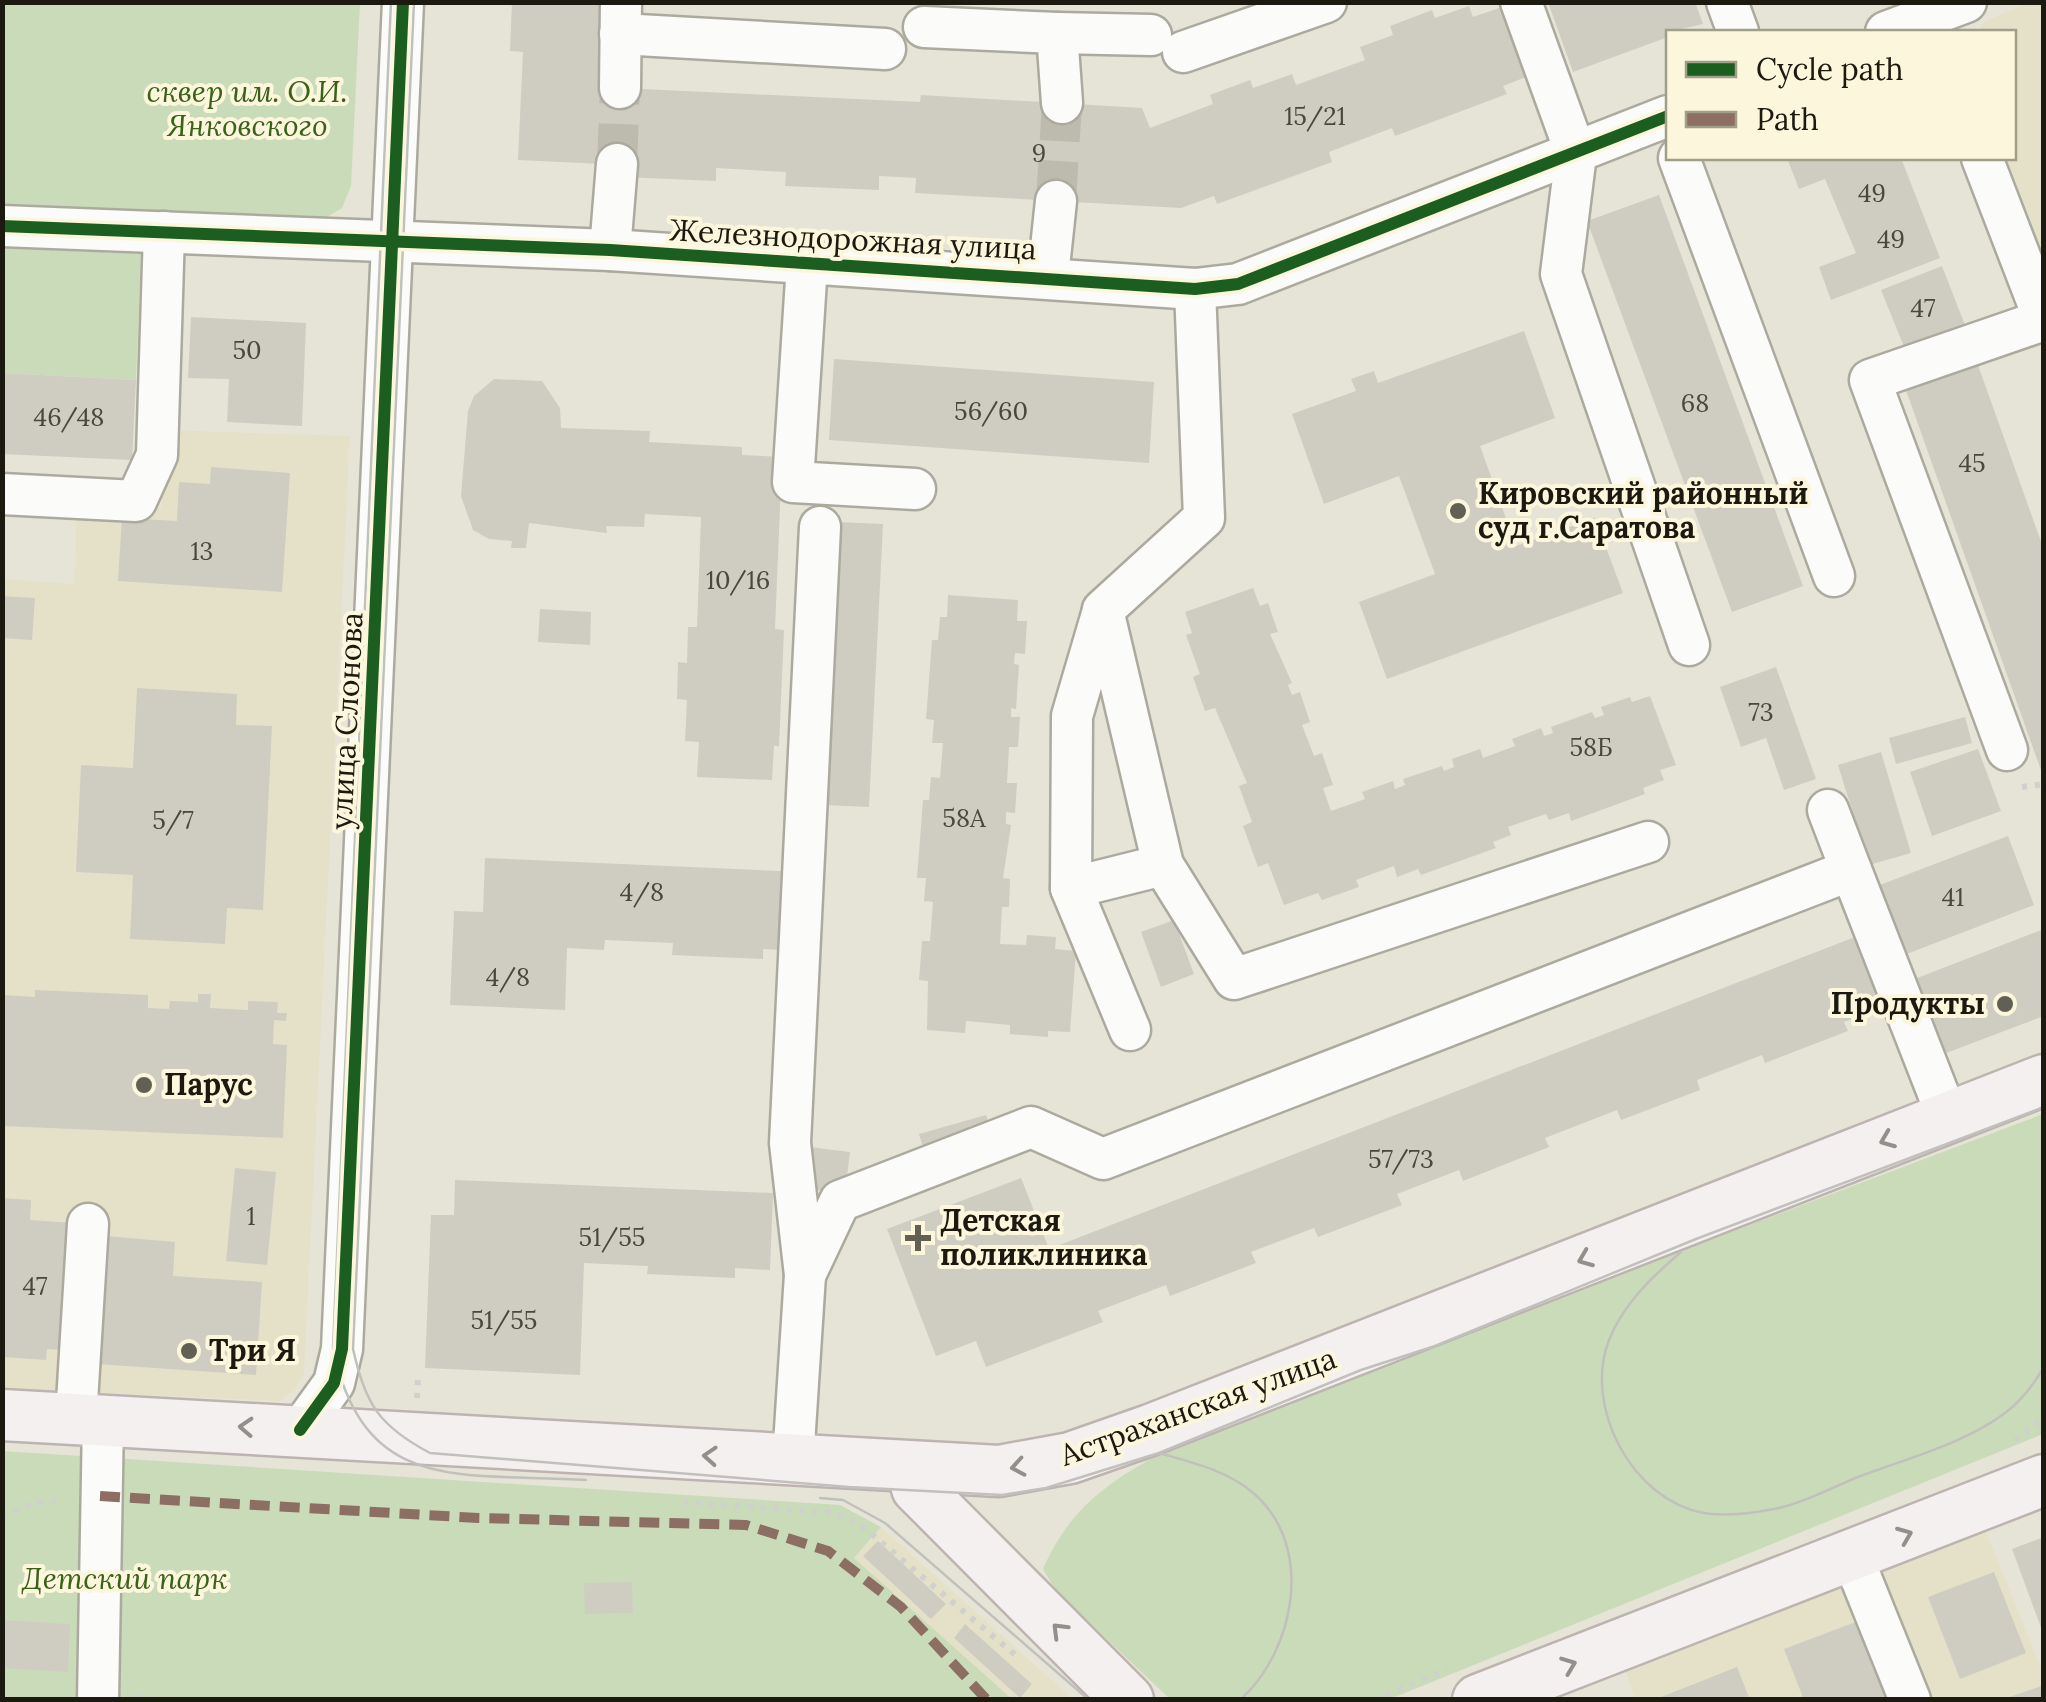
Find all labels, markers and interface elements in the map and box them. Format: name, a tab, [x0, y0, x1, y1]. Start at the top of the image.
legend	[1666, 30, 2016, 160]
text: Cycle path	[1756, 50, 1904, 89]
park label: сквер им. О.И. Янковского	[146, 72, 348, 144]
house number: 15/21	[1284, 100, 1346, 132]
text: Path	[1756, 100, 1819, 138]
house number: 9	[1032, 137, 1046, 169]
house number: 49	[1858, 177, 1886, 209]
street label: Железнодорожная улица	[669, 210, 1037, 269]
house number: 49	[1877, 223, 1905, 255]
house number: 47	[1910, 292, 1936, 324]
house number: 50	[232, 334, 262, 366]
house number: 68	[1681, 387, 1709, 419]
house number: 56/60	[954, 395, 1028, 427]
house number: 46/48	[34, 401, 104, 433]
house number: 45	[1958, 447, 1986, 479]
place label: Кировский районный суд г.Саратова	[1478, 474, 1808, 547]
marker: Кировский районный суд г.Саратова	[1447, 500, 1469, 522]
house number: 13	[190, 535, 214, 567]
house number: 10/16	[706, 564, 770, 596]
street label: улица Слонова	[321, 611, 372, 831]
house number: 73	[1748, 696, 1774, 728]
house number: 58Б	[1569, 731, 1613, 763]
house number: 58А	[942, 802, 986, 834]
house number: 5/7	[152, 804, 194, 836]
house number: 4/8	[620, 876, 664, 908]
house number: 41	[1942, 881, 1964, 913]
house number: 4/8	[486, 961, 530, 993]
place label: Продукты	[1830, 984, 1985, 1023]
marker: Продукты	[1994, 993, 2016, 1015]
place label: Парус	[164, 1065, 253, 1104]
marker: Парус	[133, 1074, 155, 1096]
one-way arrow	[1880, 1128, 1897, 1148]
house number: 57/73	[1368, 1143, 1434, 1175]
house number: 1	[246, 1200, 256, 1232]
place label: Детская поликлиника	[940, 1201, 1148, 1273]
house number: 51/55	[579, 1221, 645, 1253]
marker: Детская поликлиника	[905, 1225, 931, 1251]
one-way arrow	[1577, 1247, 1595, 1267]
house number: 47	[22, 1270, 48, 1302]
house number: 51/55	[471, 1304, 537, 1336]
place label: Три Я	[209, 1331, 296, 1369]
street label: Астраханская улица	[1053, 1338, 1341, 1475]
marker: Три Я	[178, 1340, 200, 1362]
one-way arrow	[238, 1417, 254, 1438]
one-way arrow	[701, 1446, 717, 1467]
one-way arrow	[1010, 1456, 1026, 1477]
one-way arrow	[1895, 1527, 1913, 1547]
park label: Детский парк	[22, 1559, 227, 1597]
one-way arrow	[1053, 1624, 1071, 1642]
one-way arrow	[1559, 1656, 1577, 1676]

